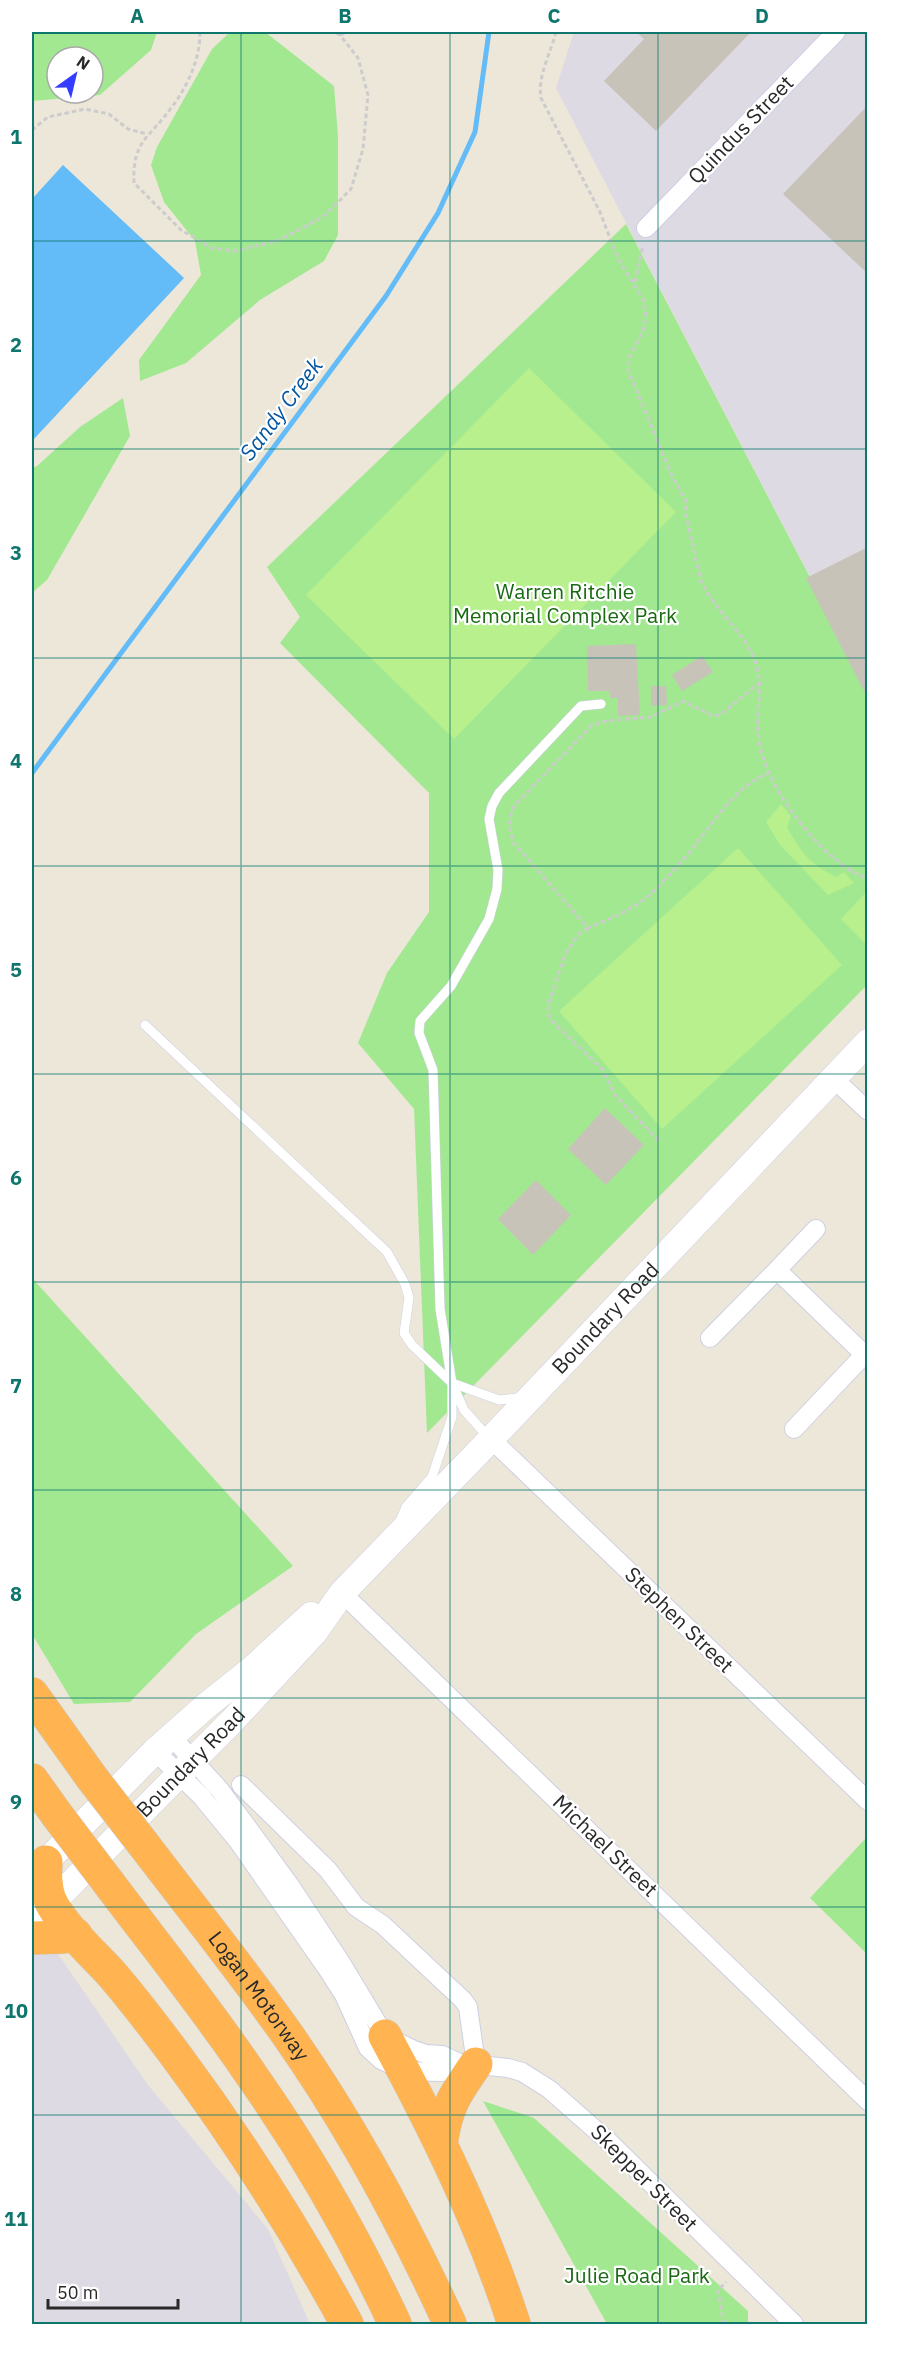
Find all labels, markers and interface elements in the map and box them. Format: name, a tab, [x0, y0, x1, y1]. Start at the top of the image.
text: A	[130, 2, 144, 29]
text: B	[338, 2, 352, 29]
text: C	[547, 2, 561, 29]
text: D	[755, 2, 769, 29]
north arrow	[45, 45, 105, 105]
text: N	[73, 51, 94, 74]
street label: Quindus Street	[681, 69, 799, 190]
text: 1	[10, 123, 22, 150]
text: 2	[10, 331, 22, 358]
water label: Sandy Creek	[232, 351, 329, 466]
text: 3	[10, 539, 22, 566]
park label: Warren Ritchie Memorial Complex Park	[453, 577, 677, 629]
text: 4	[10, 747, 22, 774]
text: 5	[10, 956, 22, 983]
text: 6	[10, 1164, 22, 1191]
street label: Boundary Road	[545, 1256, 665, 1380]
text: 7	[10, 1372, 22, 1399]
street label: Stephen Street	[619, 1560, 740, 1678]
text: 8	[10, 1580, 22, 1607]
street label: Boundary Road	[130, 1701, 251, 1823]
text: 9	[10, 1788, 22, 1815]
street label: Michael Street	[547, 1788, 664, 1903]
street label: Logan Motorway	[203, 1925, 317, 2067]
text: 10	[4, 1997, 28, 2024]
street label: Skepper Street	[585, 2118, 704, 2237]
text: 11	[4, 2205, 28, 2232]
park label: Julie Road Park	[564, 2261, 710, 2289]
scale bar	[48, 2272, 178, 2310]
text: 50 m	[57, 2281, 99, 2304]

